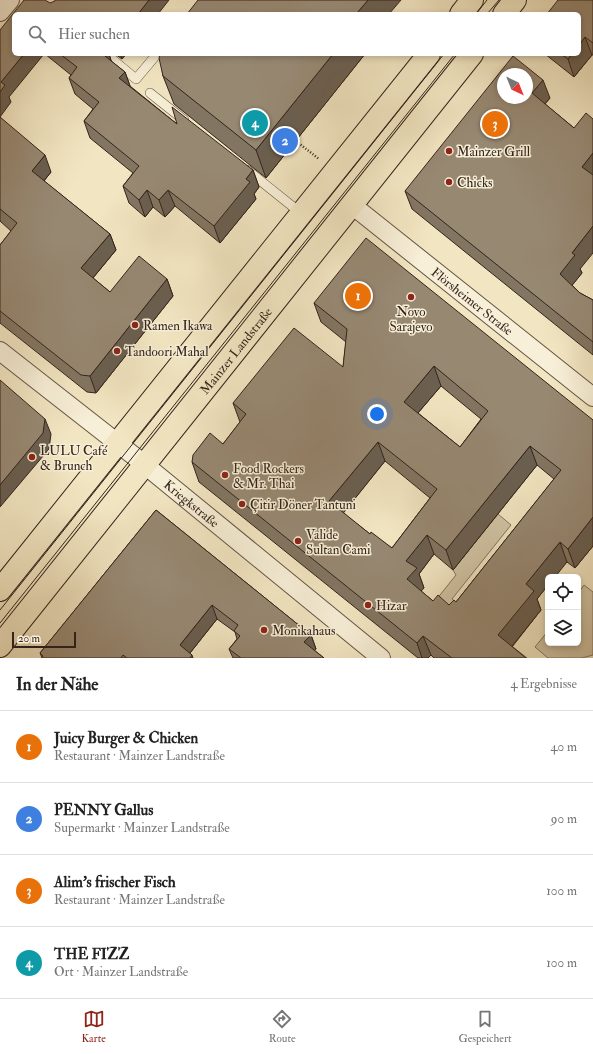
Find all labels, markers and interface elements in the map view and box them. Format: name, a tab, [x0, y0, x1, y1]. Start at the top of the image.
search box	[12, 12, 581, 56]
icon: search	[26, 23, 48, 45]
text: Hier suchen	[58, 25, 130, 44]
north arrow	[497, 68, 533, 104]
pin: 4	[242, 108, 268, 138]
pin: 3	[482, 109, 508, 139]
pin: 2	[272, 126, 298, 156]
place label: Mainzer Grill	[457, 144, 531, 160]
marker: Mainzer Grill	[444, 146, 454, 156]
place label: Chicks	[457, 175, 493, 191]
marker: Chicks	[444, 177, 454, 187]
street label: Flörsheimer Straße	[428, 264, 516, 339]
pin: 1	[345, 281, 371, 311]
marker: Novo Sarajevo	[406, 292, 416, 302]
street label: Mainzer Landstraße	[197, 304, 276, 398]
place label: Novo Sarajevo	[390, 304, 432, 335]
place label: Ramen Ikawa	[143, 318, 213, 334]
marker: Ramen Ikawa	[130, 320, 140, 330]
place label: Tandoori Mahal	[125, 344, 209, 360]
marker: Tandoori Mahal	[112, 346, 122, 356]
your location	[367, 404, 387, 424]
place label: LULU Café & Brunch	[40, 443, 108, 474]
marker: LULU Café & Brunch	[27, 452, 37, 462]
place label: Food Rockers & Mr. Thai	[233, 461, 304, 492]
marker: Food Rockers & Mr. Thai	[220, 470, 230, 480]
street label: Kriegkstraße	[160, 477, 223, 532]
place label: Çitir Döner Tantuni	[250, 497, 356, 513]
marker: Çitir Döner Tantuni	[237, 499, 247, 509]
place label: Valide Sultan Cami	[306, 527, 371, 558]
marker: Valide Sultan Cami	[293, 536, 303, 546]
map controls	[545, 574, 581, 646]
button: locate	[545, 574, 581, 610]
place label: Hizar	[376, 598, 407, 614]
marker: Hizar	[363, 600, 373, 610]
button: layers	[545, 610, 581, 646]
place label: Monikahaus	[272, 623, 336, 639]
marker: Monikahaus	[259, 625, 269, 635]
scale bar	[12, 630, 76, 649]
text: 20 m	[18, 632, 40, 645]
text: In der Nähe	[16, 674, 98, 695]
text: 4 Ergebnisse	[510, 676, 577, 692]
text: Juicy Burger & Chicken	[54, 729, 198, 748]
text: 1	[27, 739, 31, 755]
text: 40 m	[551, 739, 577, 755]
text: Restaurant · Mainzer Landstraße	[54, 748, 225, 764]
text: PENNY Gallus	[54, 801, 153, 820]
text: 2	[26, 811, 32, 827]
text: 90 m	[551, 811, 577, 827]
text: Supermarkt · Mainzer Landstraße	[54, 820, 230, 836]
text: Alim's frischer Fisch	[54, 873, 176, 892]
text: 3	[27, 883, 32, 899]
text: 100 m	[546, 883, 577, 899]
text: Restaurant · Mainzer Landstraße	[54, 892, 225, 908]
text: THE FIZZ	[54, 945, 129, 964]
text: 4	[25, 955, 33, 971]
text: 100 m	[546, 955, 577, 971]
text: Ort · Mainzer Landstraße	[54, 964, 188, 980]
tab: Karte	[81, 1008, 106, 1045]
tab: Route	[269, 1008, 296, 1045]
tab: Gespeichert	[458, 1008, 512, 1045]

